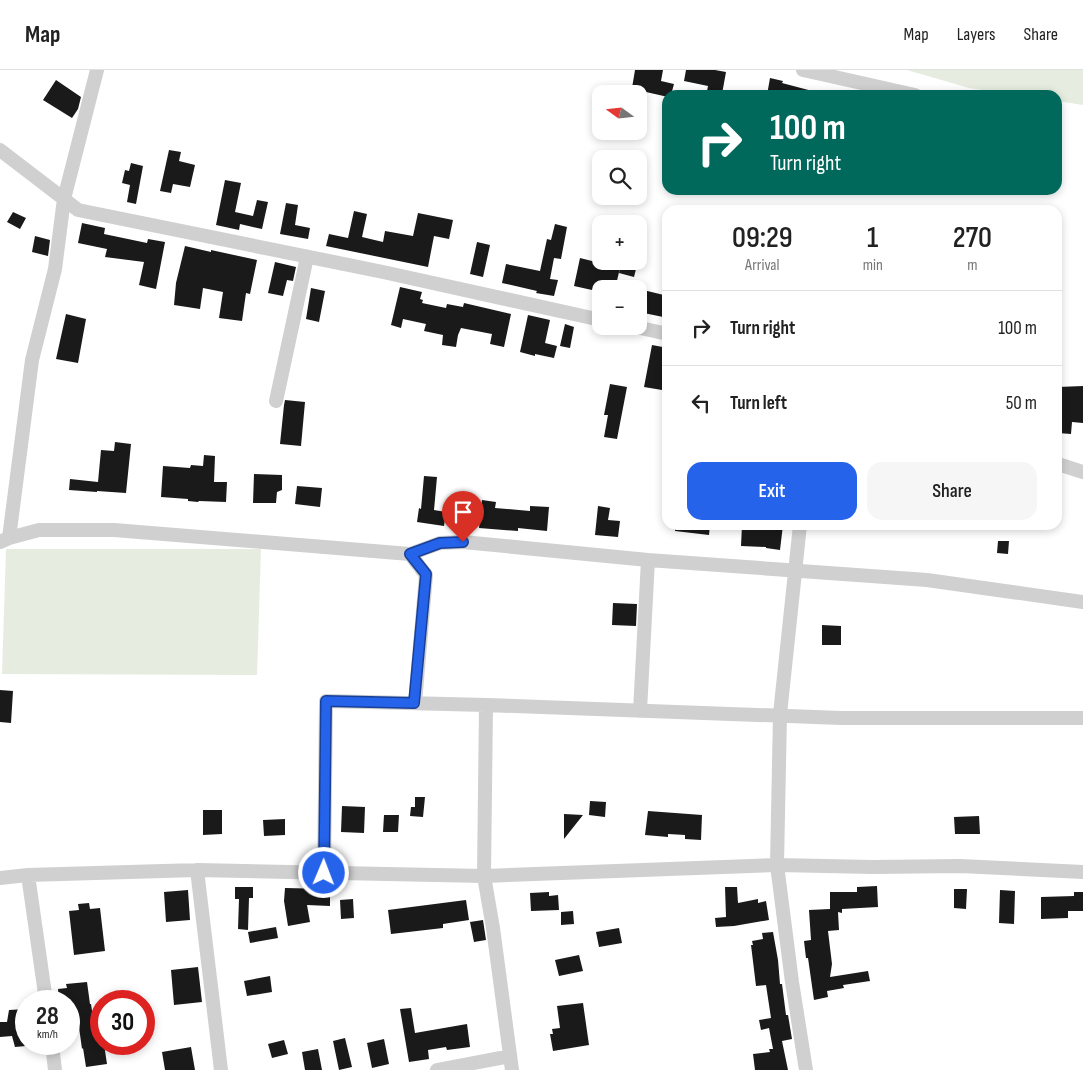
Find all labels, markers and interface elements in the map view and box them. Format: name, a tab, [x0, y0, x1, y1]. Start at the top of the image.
text: Map	[25, 20, 60, 49]
text: Map	[904, 24, 929, 45]
text: Layers	[957, 24, 996, 45]
text: Share	[1024, 24, 1058, 45]
north arrow	[592, 85, 648, 140]
map controls	[592, 85, 647, 335]
text: 100 m	[770, 107, 846, 150]
icon: right	[687, 110, 752, 175]
button: search	[592, 150, 647, 205]
text: Turn right	[770, 150, 841, 177]
button: +	[592, 215, 647, 270]
text: 09:29	[732, 220, 793, 256]
text: 1	[867, 220, 878, 256]
text: 270	[953, 220, 992, 256]
text: Arrival	[745, 256, 780, 275]
text: min	[863, 256, 883, 275]
text: m	[967, 256, 978, 275]
button: −	[592, 280, 647, 335]
icon: right	[687, 314, 715, 342]
text: Turn right	[730, 317, 795, 340]
text: 100 m	[998, 317, 1037, 340]
icon: left	[687, 389, 715, 417]
text: Turn left	[730, 392, 787, 415]
text: 50 m	[1006, 392, 1037, 415]
button: Exit	[687, 462, 857, 520]
button: Share	[867, 462, 1037, 520]
pin	[442, 491, 484, 542]
icon: arrive	[449, 498, 477, 526]
position arrow	[297, 846, 349, 898]
speed limit sign: 30	[90, 990, 155, 1055]
text: 28	[36, 1001, 59, 1032]
text: km/h	[37, 1027, 58, 1042]

